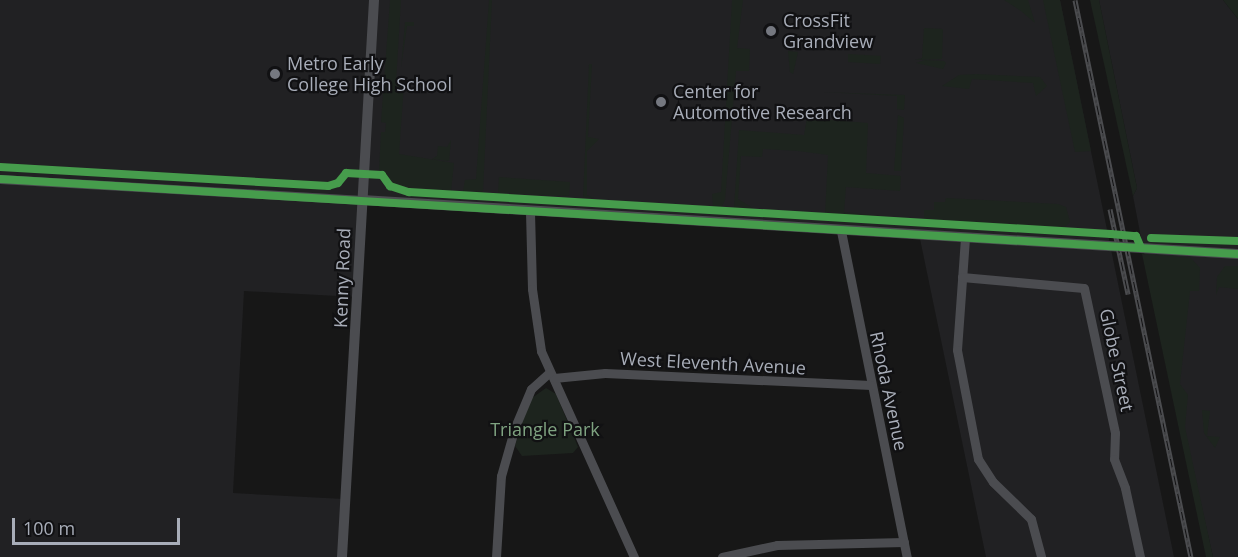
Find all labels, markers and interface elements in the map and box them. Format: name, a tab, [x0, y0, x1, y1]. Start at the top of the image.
place label: CrossFit Grandview	[783, 10, 873, 52]
marker: CrossFit Grandview	[764, 24, 778, 38]
place label: Metro Early College High School	[287, 53, 452, 96]
marker: Metro Early College High School	[268, 67, 282, 81]
place label: Center for Automotive Research	[673, 81, 852, 124]
marker: Center for Automotive Research	[654, 95, 668, 109]
street label: Kenny Road	[329, 228, 355, 328]
street label: Globe Street	[1096, 307, 1138, 413]
street label: Rhoda Avenue	[866, 329, 912, 453]
street label: West Eleventh Avenue	[620, 347, 806, 379]
park label: Triangle Park	[490, 418, 600, 440]
scale bar	[15, 506, 183, 544]
text: 100 m	[23, 516, 75, 540]

